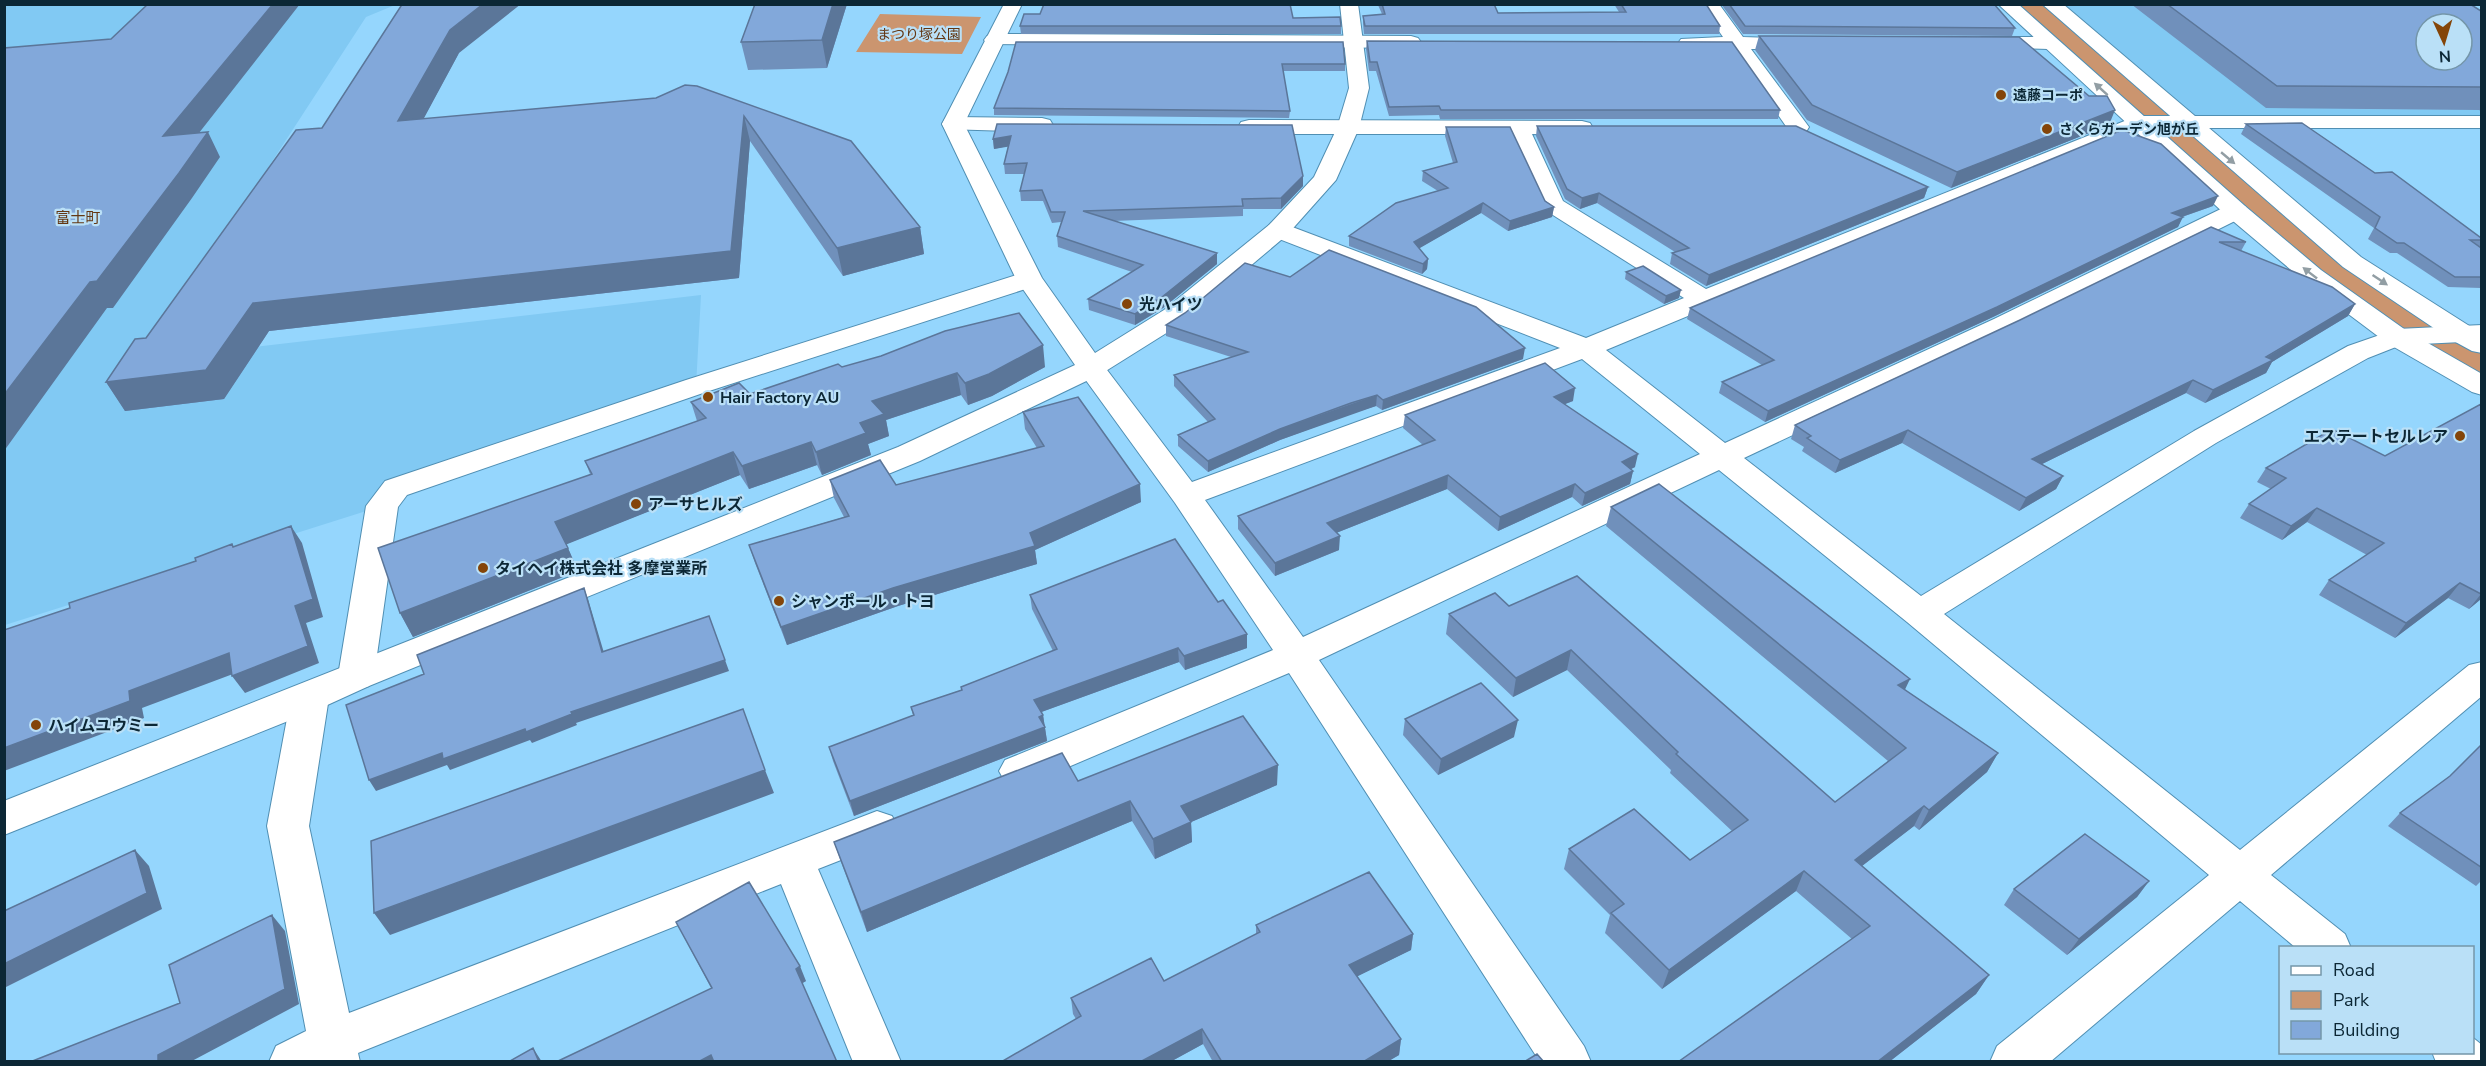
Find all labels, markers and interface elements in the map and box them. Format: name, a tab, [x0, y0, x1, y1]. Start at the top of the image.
north arrow	[2414, 12, 2474, 72]
park label: まつり塚公園	[877, 25, 961, 44]
text: N	[2438, 45, 2452, 67]
one-way arrow	[2093, 82, 2108, 96]
place label: 遠藤コーポ	[2013, 86, 2083, 105]
marker: 遠藤コーポ	[1994, 88, 2008, 102]
place label: さくらガーデン旭が丘	[2059, 120, 2199, 139]
marker: さくらガーデン旭が丘	[2040, 122, 2054, 136]
one-way arrow	[2220, 151, 2235, 164]
district label: 富士町	[55, 208, 101, 228]
one-way arrow	[2303, 267, 2318, 279]
one-way arrow	[2372, 275, 2388, 286]
place label: 光ハイツ	[1139, 294, 1203, 316]
marker: 光ハイツ	[1120, 297, 1134, 311]
place label: Hair Factory AU	[720, 387, 839, 409]
marker: Hair Factory AU	[701, 390, 715, 404]
place label: エステートセルレア	[2304, 426, 2448, 448]
marker: エステートセルレア	[2453, 429, 2467, 443]
place label: アーサヒルズ	[648, 494, 743, 516]
marker: アーサヒルズ	[629, 497, 643, 511]
place label: タイヘイ株式会社 多摩営業所	[495, 558, 707, 580]
marker: タイヘイ株式会社 多摩営業所	[476, 561, 490, 575]
place label: シャンポール・トヨ	[791, 591, 935, 613]
marker: シャンポール・トヨ	[772, 594, 786, 608]
place label: ハイムユウミー	[48, 715, 159, 737]
marker: ハイムユウミー	[29, 718, 43, 732]
legend	[2279, 946, 2474, 1054]
text: Road	[2333, 958, 2375, 982]
text: Park	[2333, 988, 2370, 1012]
text: Building	[2333, 1018, 2400, 1042]

